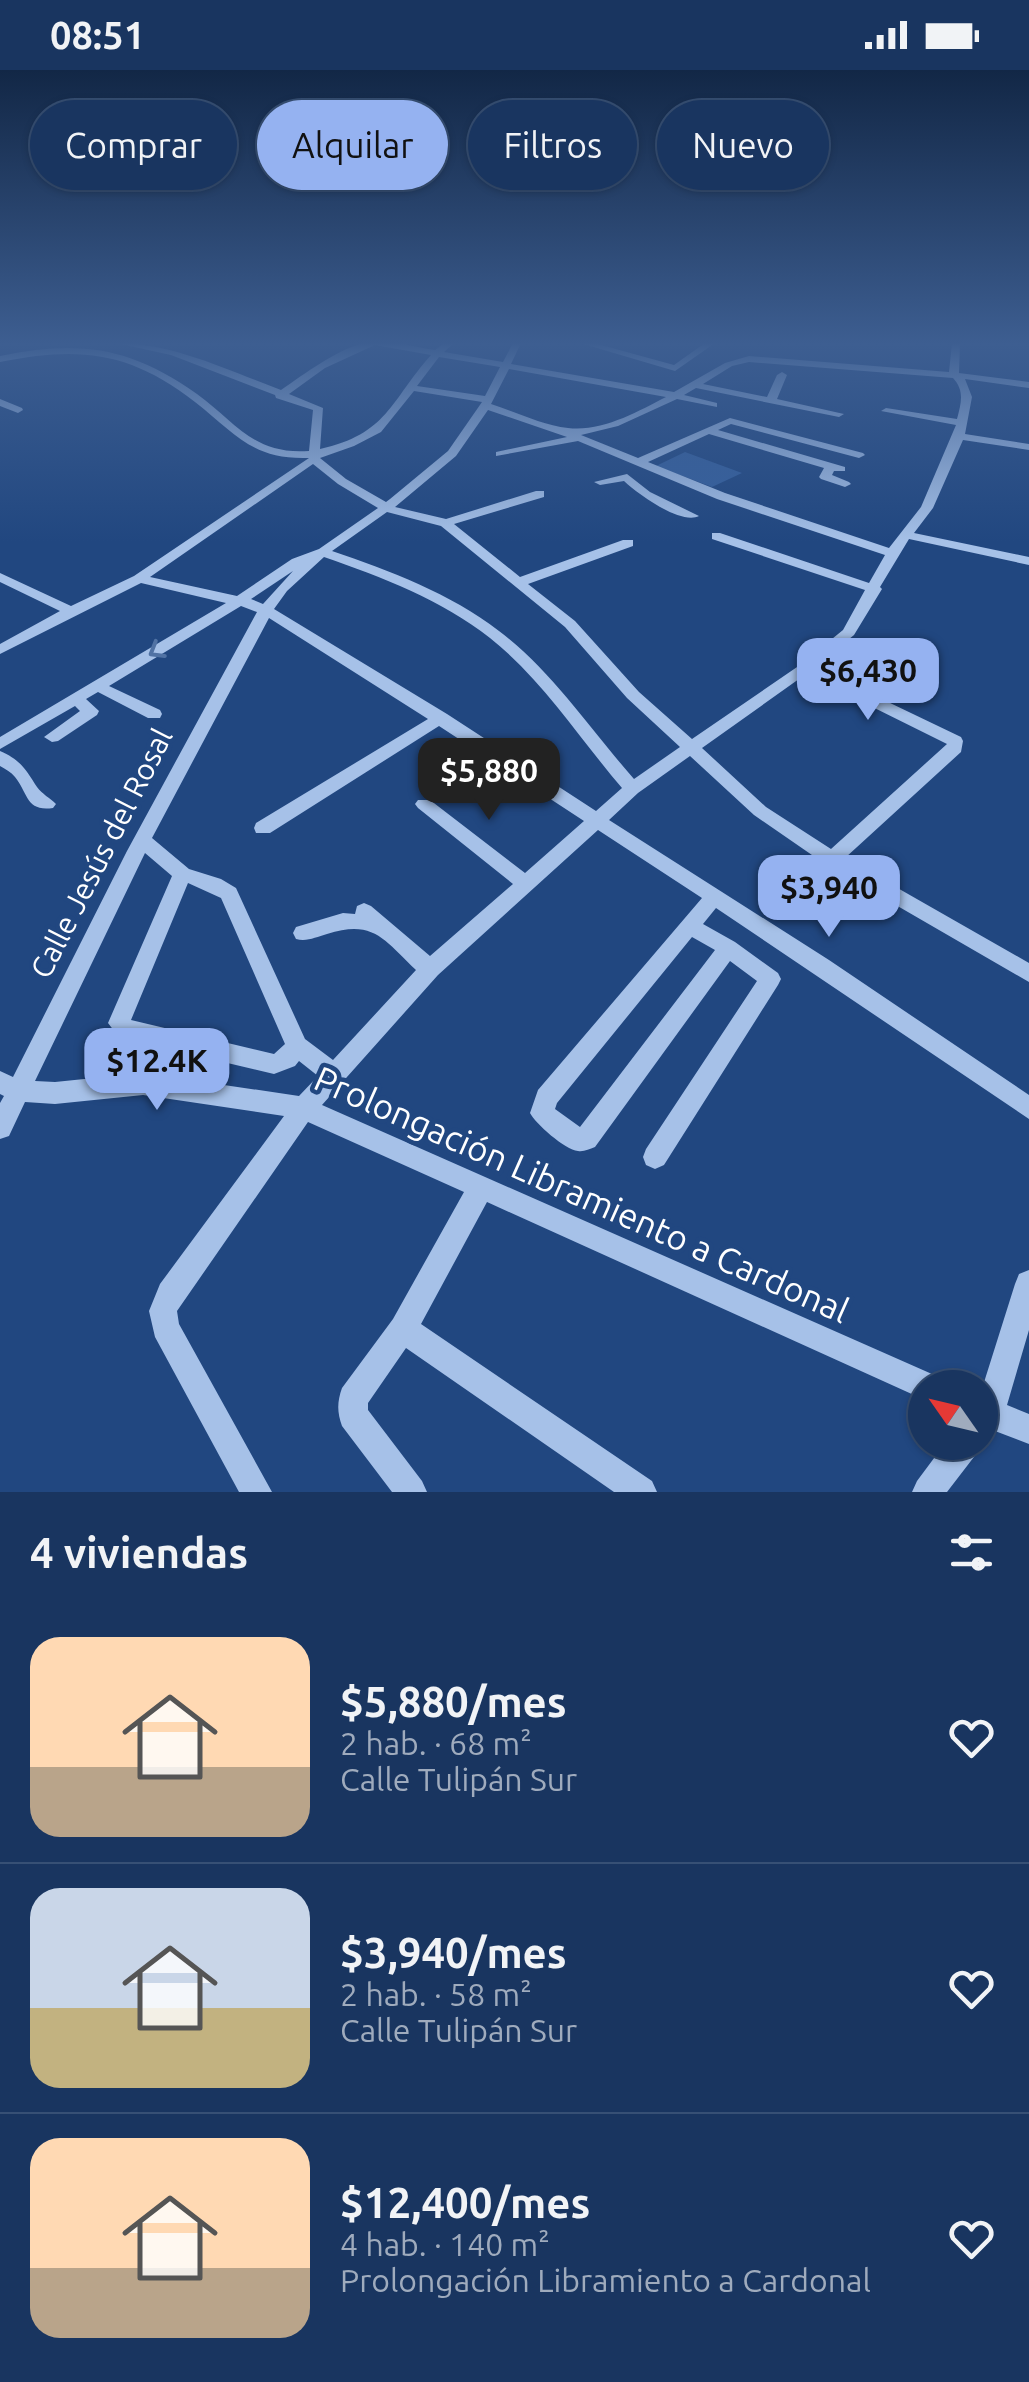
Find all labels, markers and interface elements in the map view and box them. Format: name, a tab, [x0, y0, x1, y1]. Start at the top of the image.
text: 08:51	[50, 14, 145, 56]
chip: Comprar	[30, 100, 237, 190]
chip: Alquilar	[257, 100, 448, 190]
chip: Filtros	[468, 100, 637, 190]
chip: Nuevo	[657, 100, 829, 190]
pin: $6,430	[787, 638, 949, 723]
one-way arrow	[149, 639, 167, 658]
text: $6,430	[819, 652, 917, 688]
street label: Calle Jesús del Rosal	[23, 722, 179, 984]
pin: $5,880	[408, 738, 570, 823]
text: $5,880	[440, 752, 538, 788]
pin: $3,940	[748, 855, 910, 940]
text: $3,940	[780, 869, 878, 905]
pin: $12.4K	[76, 1028, 238, 1113]
text: $12.4K	[106, 1042, 208, 1078]
street label: Prolongación Libramiento a Cardonal	[309, 1058, 855, 1330]
north arrow	[908, 1370, 998, 1460]
map controls	[908, 1370, 998, 1460]
icon: filters	[944, 1525, 999, 1580]
text: 4 viviendas	[30, 1529, 248, 1576]
icon: home	[110, 1677, 230, 1797]
text: $5,880/mes	[340, 1678, 567, 1725]
icon: heart	[944, 1710, 999, 1765]
text: 2 hab. · 68 m²	[340, 1725, 532, 1761]
text: Calle Tulipán Sur	[340, 1761, 577, 1797]
icon: home	[110, 1928, 230, 2048]
text: $3,940/mes	[340, 1929, 567, 1976]
icon: heart	[944, 1961, 999, 2016]
text: 2 hab. · 58 m²	[340, 1976, 532, 2012]
text: Calle Tulipán Sur	[340, 2012, 577, 2048]
icon: home	[110, 2178, 230, 2298]
text: $12,400/mes	[340, 2179, 590, 2226]
icon: heart	[944, 2211, 999, 2266]
text: 4 hab. · 140 m²	[340, 2226, 550, 2262]
text: Prolongación Libramiento a Cardonal	[340, 2262, 871, 2298]

